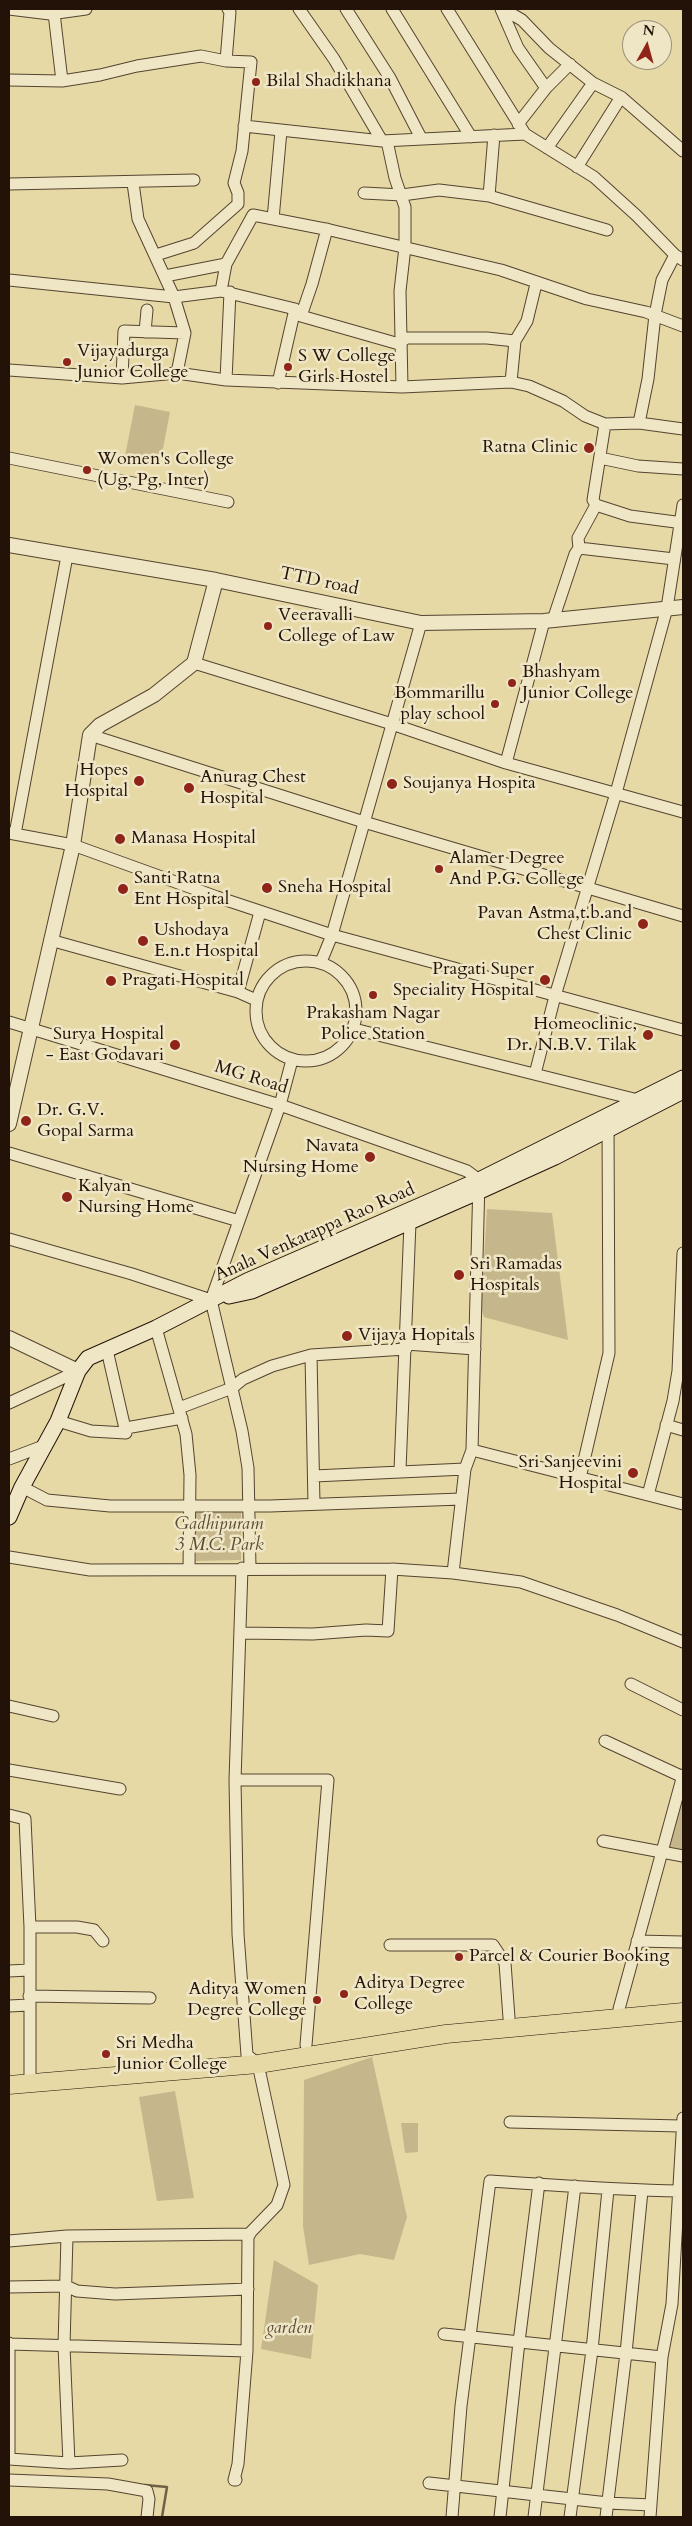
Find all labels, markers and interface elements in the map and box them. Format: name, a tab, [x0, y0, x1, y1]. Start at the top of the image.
north arrow	[622, 20, 672, 70]
text: N	[642, 20, 656, 41]
place label: Bilal Shadikhana	[266, 71, 392, 93]
marker: Bilal Shadikhana	[250, 76, 262, 88]
place label: Vijayadurga Junior College	[77, 341, 188, 384]
place label: S W College Girls Hostel	[298, 346, 396, 388]
marker: Vijayadurga Junior College	[61, 356, 73, 368]
marker: S W College Girls Hostel	[282, 361, 294, 373]
place label: Ratna Clinic	[482, 437, 578, 459]
marker: Ratna Clinic	[582, 441, 596, 455]
place label: Women's College (Ug, Pg, Inter)	[97, 449, 234, 492]
marker: Women's College (Ug, Pg, Inter)	[81, 464, 93, 476]
street label: TTD road	[278, 563, 360, 601]
place label: Veeravalli College of Law	[278, 605, 395, 648]
marker: Veeravalli College of Law	[262, 620, 274, 632]
place label: Bhashyam Junior College	[522, 662, 633, 704]
marker: Bhashyam Junior College	[506, 677, 518, 689]
place label: Bommarillu play school	[394, 683, 485, 726]
marker: Bommarillu play school	[489, 698, 501, 710]
place label: Hopes Hospital	[65, 760, 128, 802]
place label: Anurag Chest Hospital	[200, 767, 306, 810]
place label: Soujanya Hospita	[403, 773, 536, 795]
marker: Hopes Hospital	[132, 774, 146, 788]
marker: Soujanya Hospita	[385, 777, 399, 791]
marker: Anurag Chest Hospital	[182, 781, 196, 795]
place label: Manasa Hospital	[131, 828, 256, 850]
marker: Manasa Hospital	[113, 832, 127, 846]
place label: Alamer Degree And P.G. College	[449, 848, 584, 891]
marker: Alamer Degree And P.G. College	[433, 863, 445, 875]
place label: Santi Ratna Ent Hospital	[134, 868, 229, 911]
place label: Sneha Hospital	[278, 877, 391, 899]
marker: Sneha Hospital	[260, 881, 274, 895]
marker: Santi Ratna Ent Hospital	[116, 882, 130, 896]
place label: Pavan Astma,t.b.and Chest Clinic	[477, 903, 632, 946]
marker: Pavan Astma,t.b.and Chest Clinic	[636, 917, 650, 931]
place label: Ushodaya E.n.t Hospital	[154, 920, 258, 962]
marker: Ushodaya E.n.t Hospital	[136, 934, 150, 948]
place label: Pragati Super Speciality Hospital	[393, 959, 534, 1002]
place label: Pragati Hospital	[122, 970, 244, 992]
marker: Pragati Super Speciality Hospital	[538, 973, 552, 987]
marker: Pragati Hospital	[104, 974, 118, 988]
marker: Prakasham Nagar Police Station	[367, 989, 379, 1001]
place label: Prakasham Nagar Police Station	[306, 1003, 440, 1046]
place label: Homeoclinic, Dr. N.B.V. Tilak	[507, 1014, 637, 1056]
place label: Surya Hospital - East Godavari	[46, 1024, 164, 1066]
marker: Homeoclinic, Dr. N.B.V. Tilak	[641, 1028, 655, 1042]
marker: Surya Hospital - East Godavari	[168, 1038, 182, 1052]
street label: MG Road	[212, 1057, 290, 1099]
place label: Dr. G.V. Gopal Sarma	[37, 1100, 134, 1142]
marker: Dr. G.V. Gopal Sarma	[19, 1114, 33, 1128]
place label: Navata Nursing Home	[243, 1136, 359, 1178]
marker: Navata Nursing Home	[363, 1150, 377, 1164]
place label: Kalyan Nursing Home	[78, 1176, 194, 1218]
street label: Anala Venkatappa Rao Road	[212, 1179, 418, 1287]
marker: Kalyan Nursing Home	[60, 1190, 74, 1204]
place label: Sri Ramadas Hospitals	[470, 1254, 562, 1296]
marker: Sri Ramadas Hospitals	[452, 1268, 466, 1282]
place label: Vijaya Hopitals	[358, 1325, 475, 1347]
marker: Vijaya Hopitals	[340, 1329, 354, 1343]
place label: Sri Sanjeevini Hospital	[519, 1452, 622, 1495]
marker: Sri Sanjeevini Hospital	[626, 1466, 640, 1480]
park label: Gadhipuram 3 M.C. Park	[174, 1514, 264, 1556]
place label: Parcel & Courier Booking	[469, 1946, 669, 1968]
marker: Parcel & Courier Booking	[453, 1951, 465, 1963]
place label: Aditya Degree College	[354, 1973, 465, 2016]
place label: Aditya Women Degree College	[187, 1979, 307, 2022]
marker: Aditya Degree College	[338, 1988, 350, 2000]
marker: Aditya Women Degree College	[311, 1994, 323, 2006]
place label: Sri Medha Junior College	[116, 2033, 227, 2076]
marker: Sri Medha Junior College	[100, 2048, 112, 2060]
park label: garden	[266, 2318, 312, 2340]

